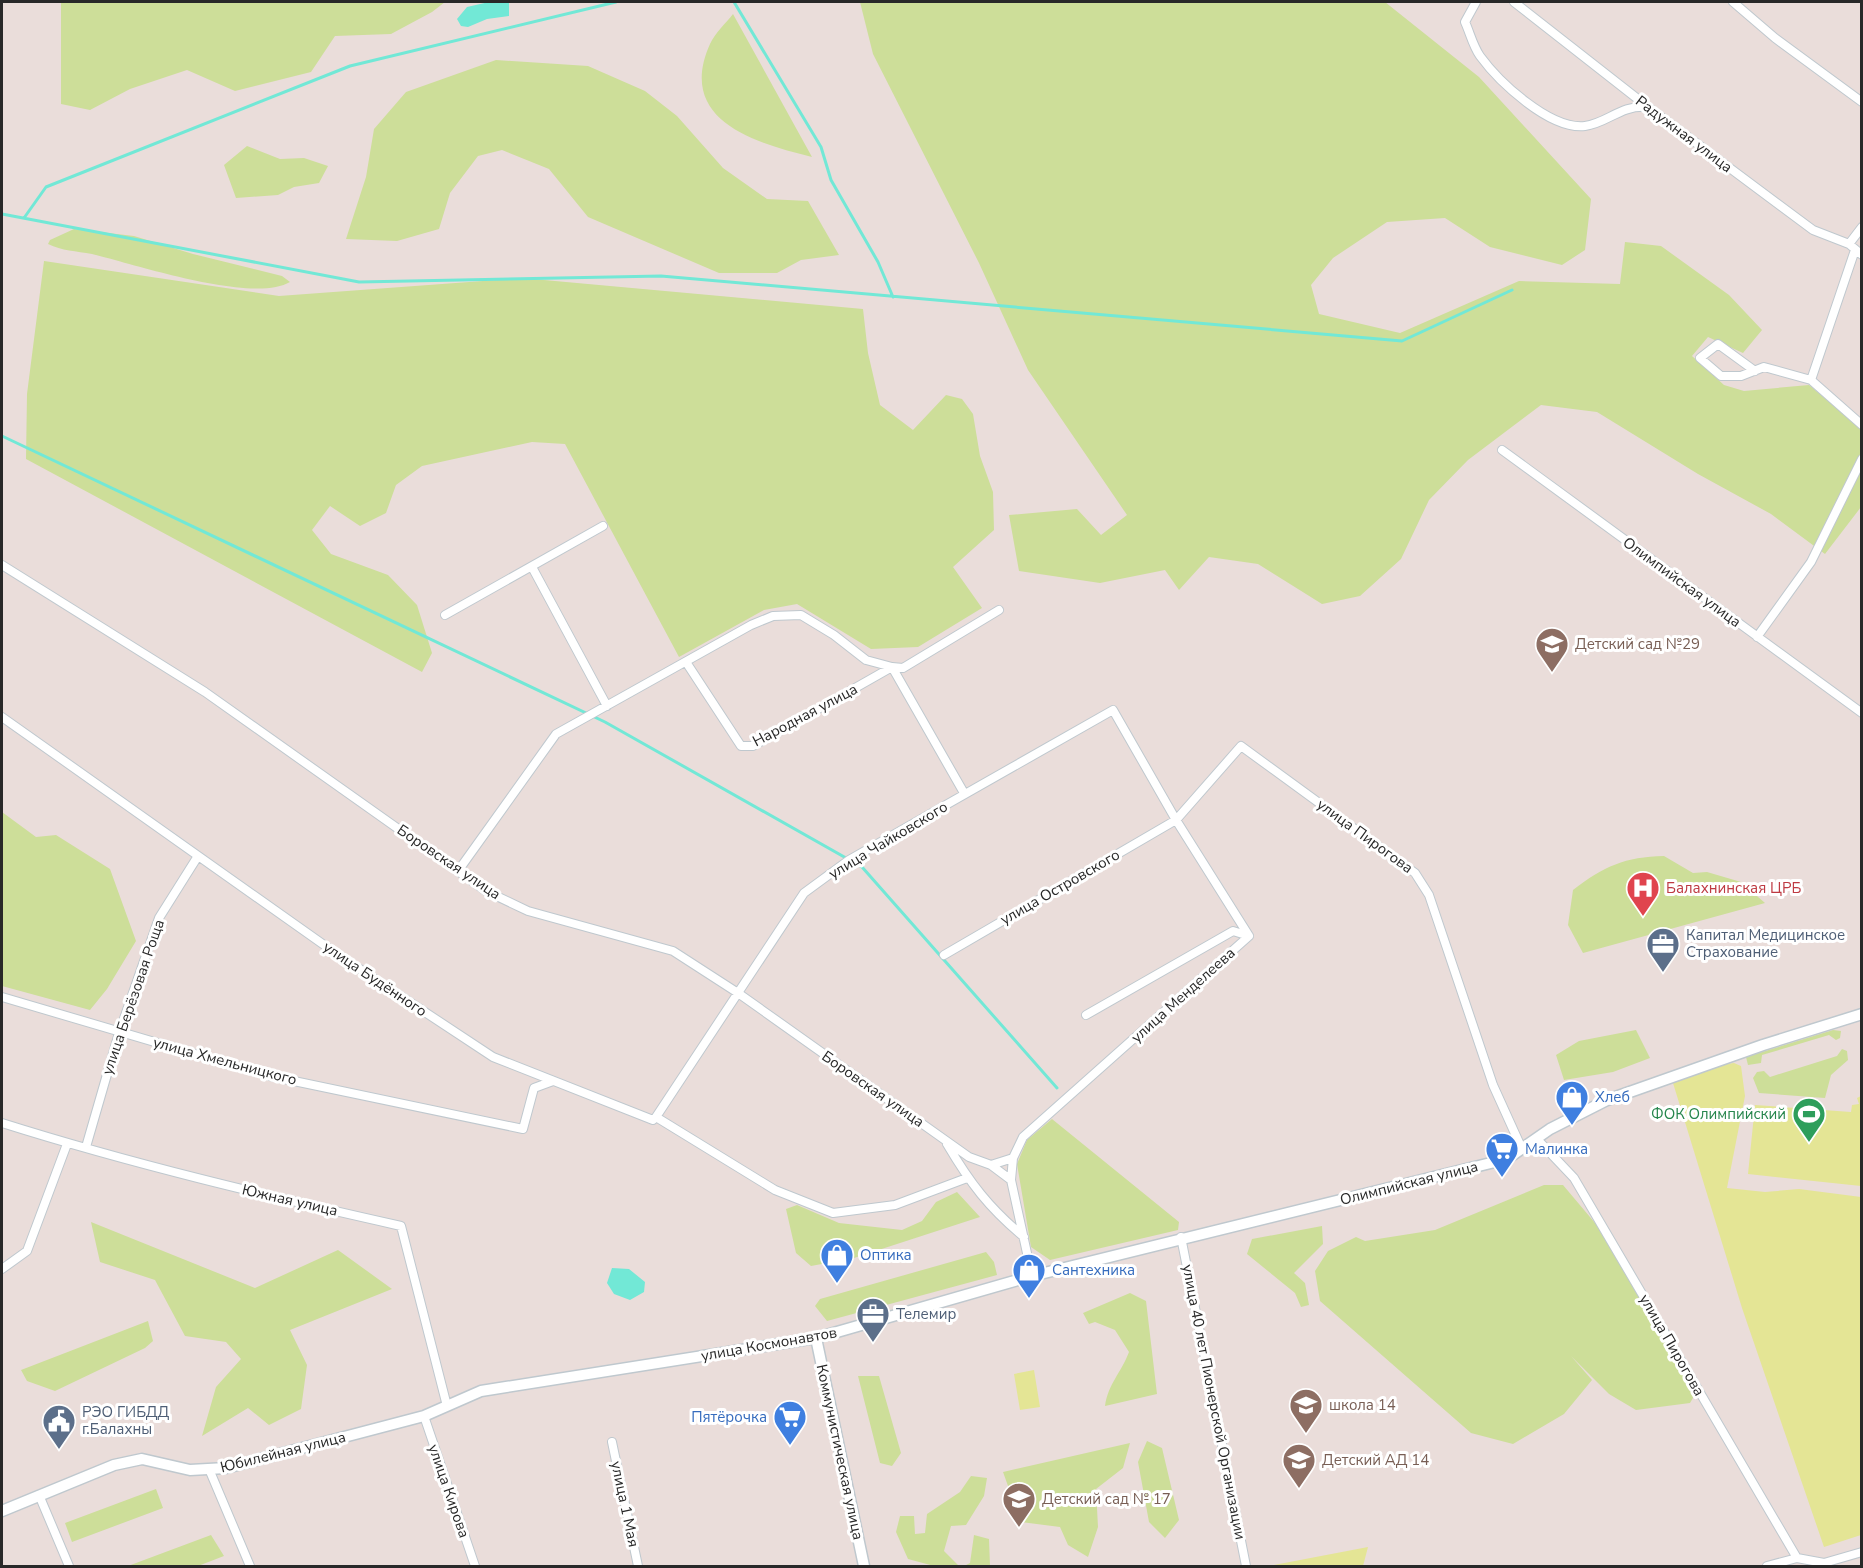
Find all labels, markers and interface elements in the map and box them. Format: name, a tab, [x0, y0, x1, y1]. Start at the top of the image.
street label: Радужная улица	[1631, 91, 1737, 177]
street label: Олимпийская улица	[1619, 532, 1745, 632]
school or university icon: Детский сад №29	[1534, 626, 1570, 673]
place label: Детский сад №29	[1575, 634, 1700, 654]
street label: Народная улица	[749, 679, 861, 751]
street label: улица Пирогова	[1313, 794, 1417, 878]
street label: улица Чайковского	[825, 796, 951, 884]
street label: Боровская улица	[393, 820, 505, 904]
street label: улица Островского	[997, 845, 1123, 929]
hospital icon: Балахнинская ЦРБ	[1625, 870, 1661, 917]
place label: Балахнинская ЦРБ	[1666, 878, 1801, 898]
street label: улица Берёзовая Роща	[97, 917, 169, 1077]
place label: Капитал Медицинское Страхование	[1686, 925, 1845, 962]
office icon: Капитал Медицинское Страхование	[1645, 926, 1681, 973]
street label: улица Будённого	[319, 937, 431, 1021]
street label: улица Менделеева	[1127, 943, 1239, 1047]
street label: улица Хмельницкого	[151, 1032, 299, 1090]
street label: Боровская улица	[818, 1046, 928, 1132]
shop icon: Хлеб	[1554, 1079, 1590, 1126]
place label: Хлеб	[1595, 1087, 1630, 1107]
sports icon: ФОК Олимпийский	[1791, 1096, 1827, 1143]
place label: ФОК Олимпийский	[1651, 1104, 1786, 1124]
supermarket icon: Малинка	[1484, 1131, 1520, 1178]
place label: Малинка	[1525, 1139, 1588, 1159]
street label: Олимпийская улица	[1338, 1156, 1480, 1210]
street label: Южная улица	[240, 1179, 340, 1221]
shop icon: Оптика	[819, 1237, 855, 1284]
place label: Оптика	[860, 1245, 912, 1265]
shop icon: Сантехника	[1011, 1252, 1047, 1299]
place label: Сантехника	[1052, 1260, 1135, 1280]
street label: улица 40 лет Пионерской Организации	[1177, 1263, 1251, 1541]
street label: улица Пирогова	[1635, 1290, 1709, 1400]
office icon: Телемир	[855, 1296, 891, 1343]
place label: Телемир	[896, 1304, 956, 1324]
street label: улица Космонавтов	[699, 1322, 839, 1366]
street label: Коммунистическая улица	[812, 1362, 868, 1542]
school or university icon: школа 14	[1288, 1387, 1324, 1434]
place label: школа 14	[1329, 1395, 1396, 1415]
supermarket icon: Пятёрочка	[772, 1399, 808, 1446]
place label: РЭО ГИБДД г.Балахны	[82, 1402, 170, 1439]
public building icon: РЭО ГИБДД г.Балахны	[41, 1403, 77, 1450]
place label: Пятёрочка	[691, 1407, 767, 1427]
street label: Юбилейная улица	[218, 1427, 348, 1477]
street label: улица Кирова	[424, 1442, 474, 1540]
school or university icon: Детский АД 14	[1281, 1442, 1317, 1489]
place label: Детский АД 14	[1322, 1450, 1429, 1470]
street label: улица 1 Мая	[606, 1459, 644, 1549]
school or university icon: Детский сад № 17	[1001, 1481, 1037, 1528]
place label: Детский сад № 17	[1042, 1489, 1171, 1509]

